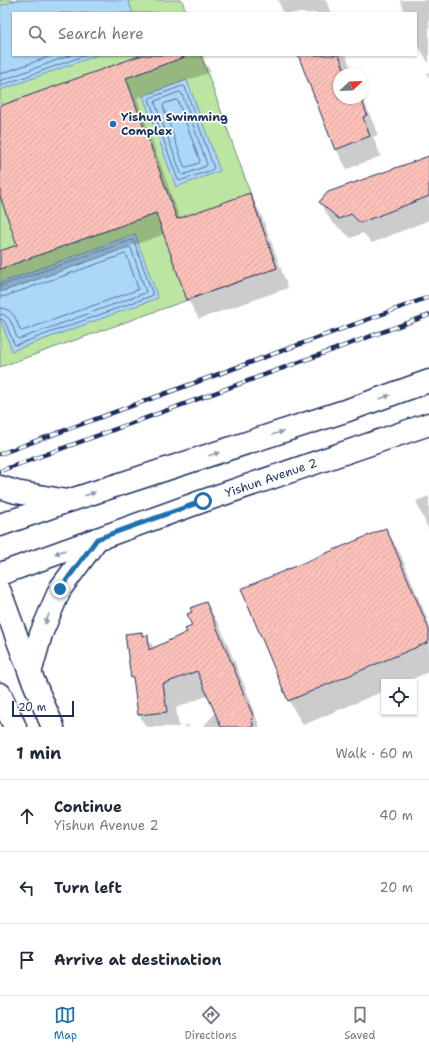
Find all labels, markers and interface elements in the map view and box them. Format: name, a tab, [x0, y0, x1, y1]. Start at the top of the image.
search box	[12, 12, 417, 56]
icon: search	[26, 23, 48, 45]
text: Search here	[58, 24, 144, 44]
north arrow	[333, 68, 369, 104]
place label: Yishun Swimming Complex	[121, 109, 228, 139]
marker: Yishun Swimming Complex	[108, 119, 118, 129]
one-way arrow	[379, 394, 391, 400]
one-way arrow	[273, 430, 285, 436]
one-way arrow	[208, 451, 220, 457]
street label: Yishun Avenue 2	[223, 455, 319, 501]
one-way arrow	[84, 491, 96, 497]
route start	[194, 492, 212, 510]
one-way arrow	[54, 550, 66, 556]
route end	[51, 580, 69, 598]
one-way arrow	[44, 613, 50, 625]
map controls	[381, 679, 417, 715]
button: locate	[381, 679, 417, 715]
scale bar	[12, 699, 74, 718]
text: 20 m	[18, 700, 46, 715]
text: 1 min	[16, 742, 61, 764]
text: Walk · 60 m	[336, 745, 413, 762]
text: Continue	[54, 797, 122, 817]
icon: ahead	[16, 805, 38, 827]
text: 40 m	[379, 807, 413, 824]
text: Yishun Avenue 2	[54, 817, 159, 834]
icon: left	[16, 877, 38, 899]
text: Turn left	[54, 878, 122, 898]
text: 20 m	[380, 879, 413, 896]
icon: arrive	[16, 949, 38, 971]
text: Arrive at destination	[54, 950, 222, 970]
tab: Map	[54, 1004, 77, 1043]
tab: Directions	[184, 1004, 237, 1043]
tab: Saved	[344, 1004, 375, 1043]

